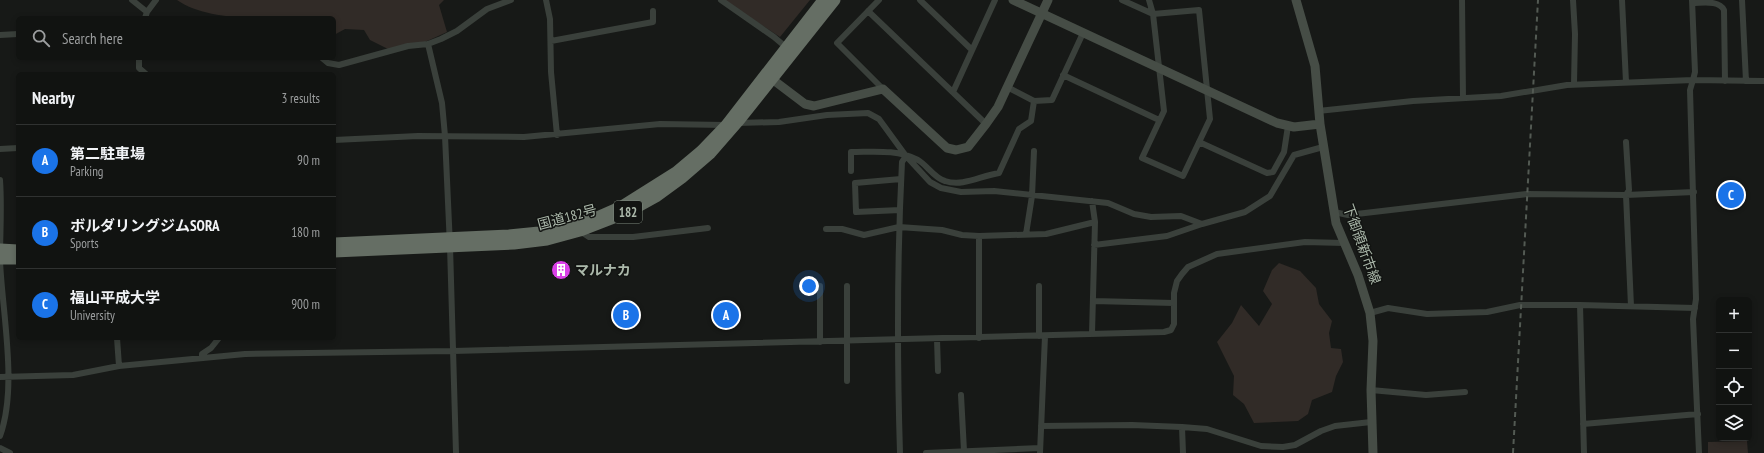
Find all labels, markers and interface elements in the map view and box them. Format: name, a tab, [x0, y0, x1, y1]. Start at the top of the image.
search box	[16, 16, 336, 60]
icon: search	[30, 27, 52, 49]
text: Search here	[62, 29, 123, 48]
text: Nearby	[32, 87, 75, 109]
text: 3 results	[281, 90, 320, 107]
text: 第二駐車場	[70, 144, 145, 163]
text: A	[42, 152, 48, 169]
text: 90 m	[297, 152, 320, 169]
text: Parking	[70, 163, 103, 180]
pin: C	[1718, 180, 1744, 210]
street label: 国道182号	[535, 200, 599, 234]
road number: 182	[614, 201, 642, 223]
street label: 下御領新市線	[1339, 201, 1385, 287]
text: ボルダリングジムSORA	[70, 216, 219, 235]
text: B	[42, 224, 48, 241]
text: 180 m	[291, 224, 320, 241]
text: Sports	[70, 235, 99, 252]
building icon: マルナカ	[550, 259, 572, 281]
place label: マルナカ	[575, 261, 631, 279]
your location	[799, 276, 819, 296]
text: 福山平成大学	[70, 288, 160, 307]
text: C	[42, 296, 48, 313]
text: 900 m	[291, 296, 320, 313]
map controls	[1716, 297, 1752, 441]
button: +	[1716, 297, 1752, 333]
pin: B	[613, 300, 639, 330]
pin: A	[713, 300, 739, 330]
text: University	[70, 307, 115, 324]
button: −	[1716, 333, 1752, 369]
button: locate	[1716, 369, 1752, 405]
button: layers	[1716, 405, 1752, 441]

